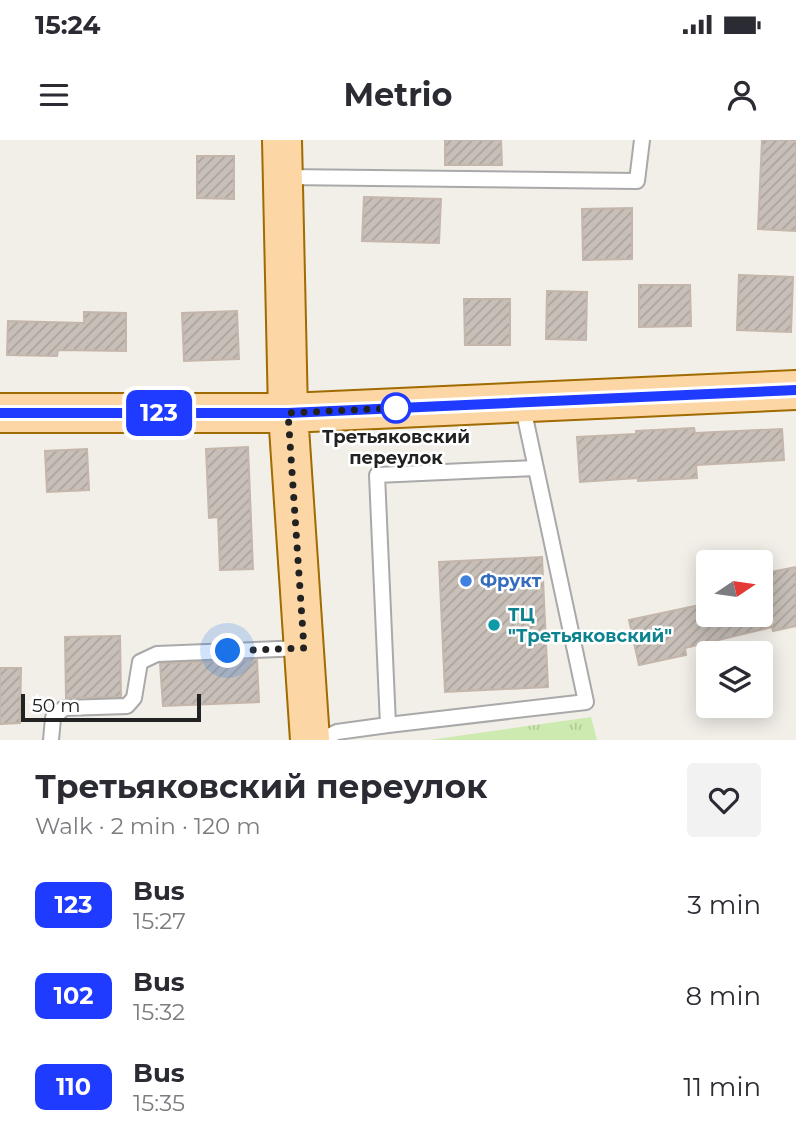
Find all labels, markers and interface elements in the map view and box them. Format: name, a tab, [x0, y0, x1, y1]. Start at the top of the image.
text: 15:24	[35, 9, 100, 41]
text: Metrio	[344, 75, 452, 114]
icon: menu	[35, 76, 73, 114]
icon: person	[723, 76, 761, 114]
line badge: 123	[119, 390, 199, 436]
marker: Третьяковский переулок	[381, 393, 411, 423]
text: 123	[140, 398, 178, 427]
place label: Третьяковский переулок	[322, 426, 470, 469]
north arrow	[696, 550, 774, 626]
map controls	[696, 550, 773, 718]
place label: Фрукт	[480, 570, 542, 592]
marker: Фрукт	[458, 573, 474, 589]
place label: ТЦ "Третьяковский"	[508, 604, 672, 647]
marker: ТЦ "Третьяковский"	[486, 617, 502, 633]
your location	[210, 633, 245, 668]
button: layers	[696, 641, 773, 718]
scale bar	[21, 691, 201, 723]
text: 50 m	[32, 694, 80, 717]
button: heart	[687, 763, 761, 837]
text: Третьяковский переулок	[35, 766, 487, 806]
text: Walk · 2 min · 120 m	[35, 812, 261, 840]
text: Bus	[133, 875, 185, 907]
text: 3 min	[687, 889, 761, 921]
text: 123	[55, 890, 92, 919]
text: 15:27	[133, 907, 186, 935]
text: Bus	[133, 966, 185, 998]
text: 8 min	[685, 980, 761, 1012]
text: 102	[54, 981, 93, 1010]
text: 15:32	[133, 998, 185, 1026]
text: Bus	[133, 1057, 185, 1089]
text: 11 min	[683, 1071, 761, 1103]
text: 110	[56, 1072, 91, 1101]
text: 15:35	[133, 1089, 185, 1117]

